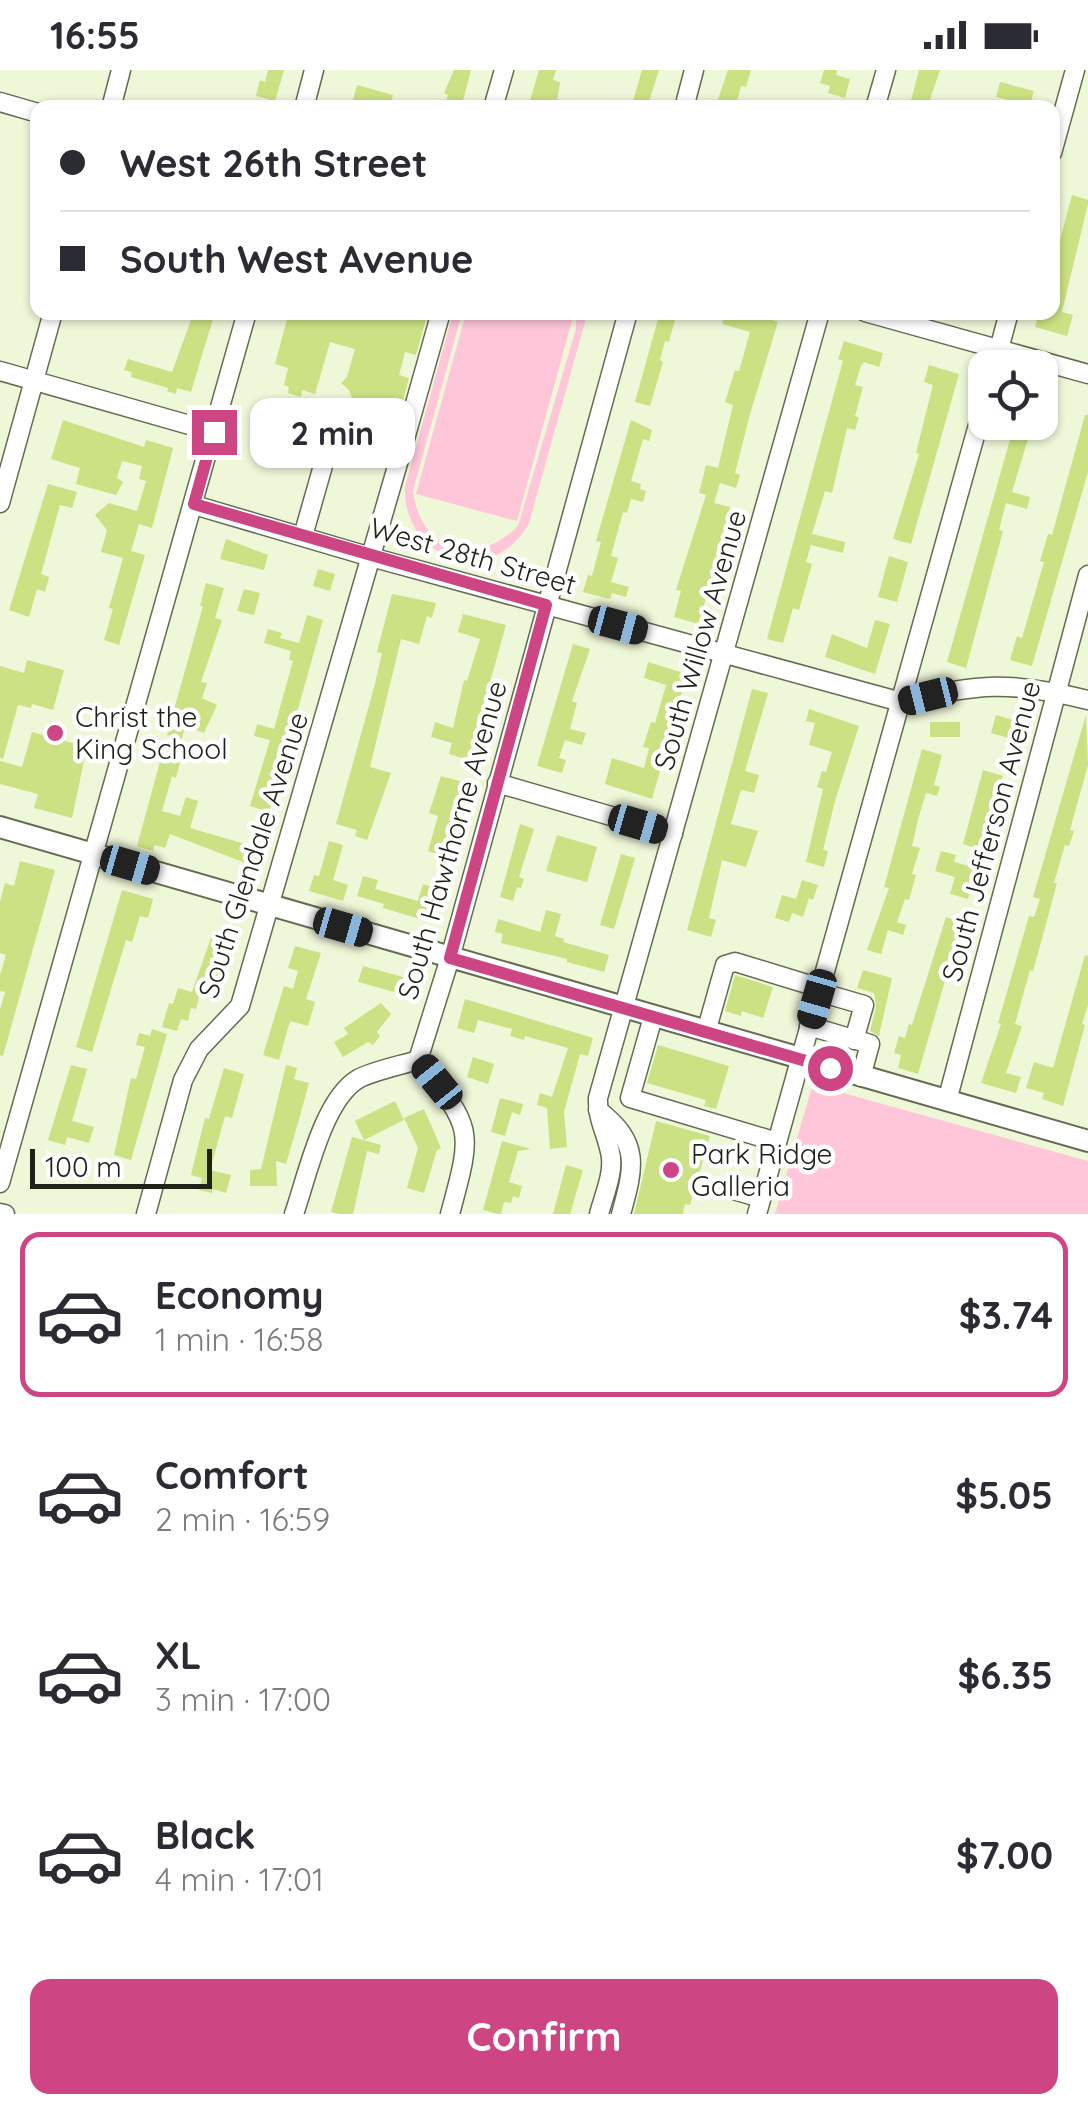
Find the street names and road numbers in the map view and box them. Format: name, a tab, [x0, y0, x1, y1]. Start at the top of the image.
street label: South Willow Avenue	[646, 506, 753, 774]
street label: West 28th Street	[366, 509, 580, 602]
street label: South Hawthorne Avenue	[389, 677, 514, 1003]
street label: South Jefferson Avenue	[934, 677, 1048, 985]
street label: South Glendale Avenue	[190, 707, 315, 1002]

